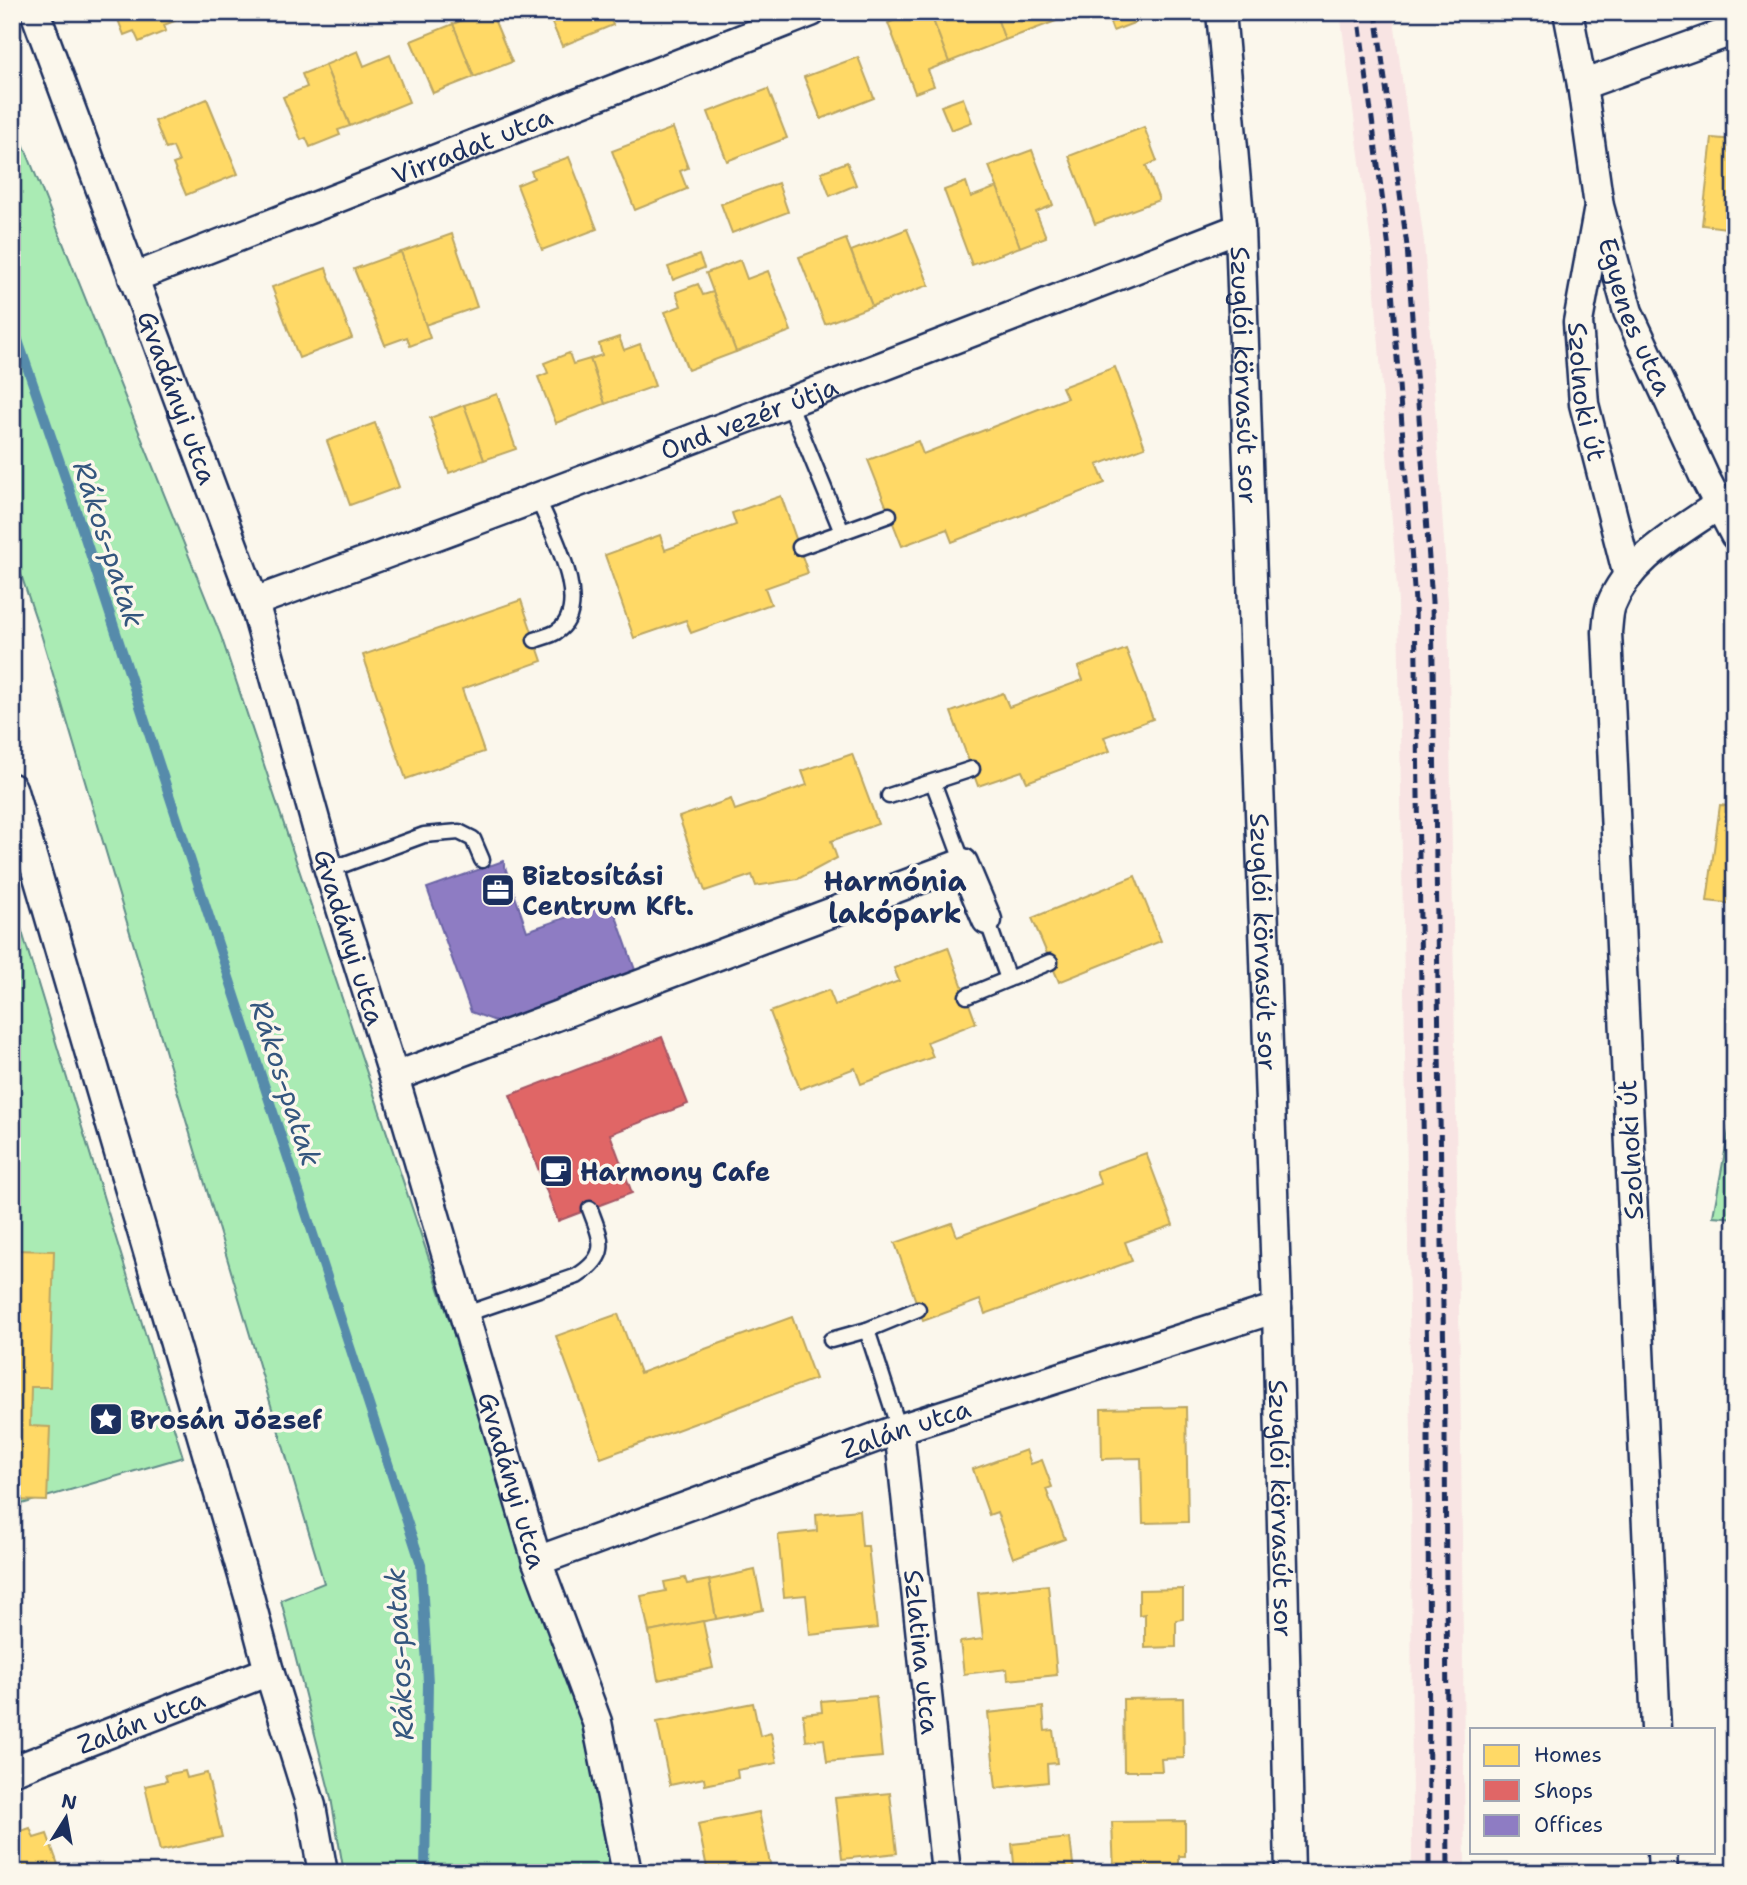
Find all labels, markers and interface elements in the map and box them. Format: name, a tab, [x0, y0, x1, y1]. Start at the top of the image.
street label: Virradat utca	[387, 98, 557, 192]
street label: Egyenes utca	[1591, 233, 1682, 401]
street label: Szuglói körvasút sor	[1223, 246, 1267, 505]
street label: Gvadányi utca	[130, 306, 226, 489]
street label: Szolnoki út	[1561, 321, 1615, 465]
street label: Ond vezér útja	[655, 368, 842, 467]
water label: Rákos-patak	[64, 456, 154, 632]
street label: Szuglói körvasút sor	[1243, 812, 1286, 1071]
street label: Gvadányi utca	[307, 845, 394, 1029]
place label: Biztosítási Centrum Kft.	[522, 858, 694, 923]
district label: Harmónia lakópark	[823, 862, 967, 932]
office icon: Biztosítási Centrum Kft.	[479, 871, 517, 909]
water label: Rákos-patak	[241, 995, 331, 1171]
street label: Szolnoki út	[1609, 1079, 1651, 1221]
cafe icon: Harmony Cafe	[537, 1152, 575, 1190]
place label: Harmony Cafe	[580, 1154, 770, 1189]
street label: Szuglói körvasút sor	[1261, 1379, 1302, 1638]
street label: Gvadányi utca	[470, 1388, 556, 1573]
street label: Zalán utca	[836, 1390, 975, 1466]
place icon: Brosán József	[87, 1400, 125, 1438]
place label: Brosán József	[130, 1402, 323, 1437]
water label: Rákos-patak	[376, 1567, 422, 1741]
street label: Szlatina utca	[896, 1568, 949, 1736]
street label: Zalán utca	[72, 1680, 210, 1762]
legend	[1470, 1728, 1716, 1854]
text: Homes	[1534, 1741, 1602, 1769]
text: Shops	[1534, 1777, 1593, 1805]
north arrow	[32, 1784, 102, 1854]
text: N	[59, 1788, 79, 1816]
text: Offices	[1534, 1811, 1603, 1839]

